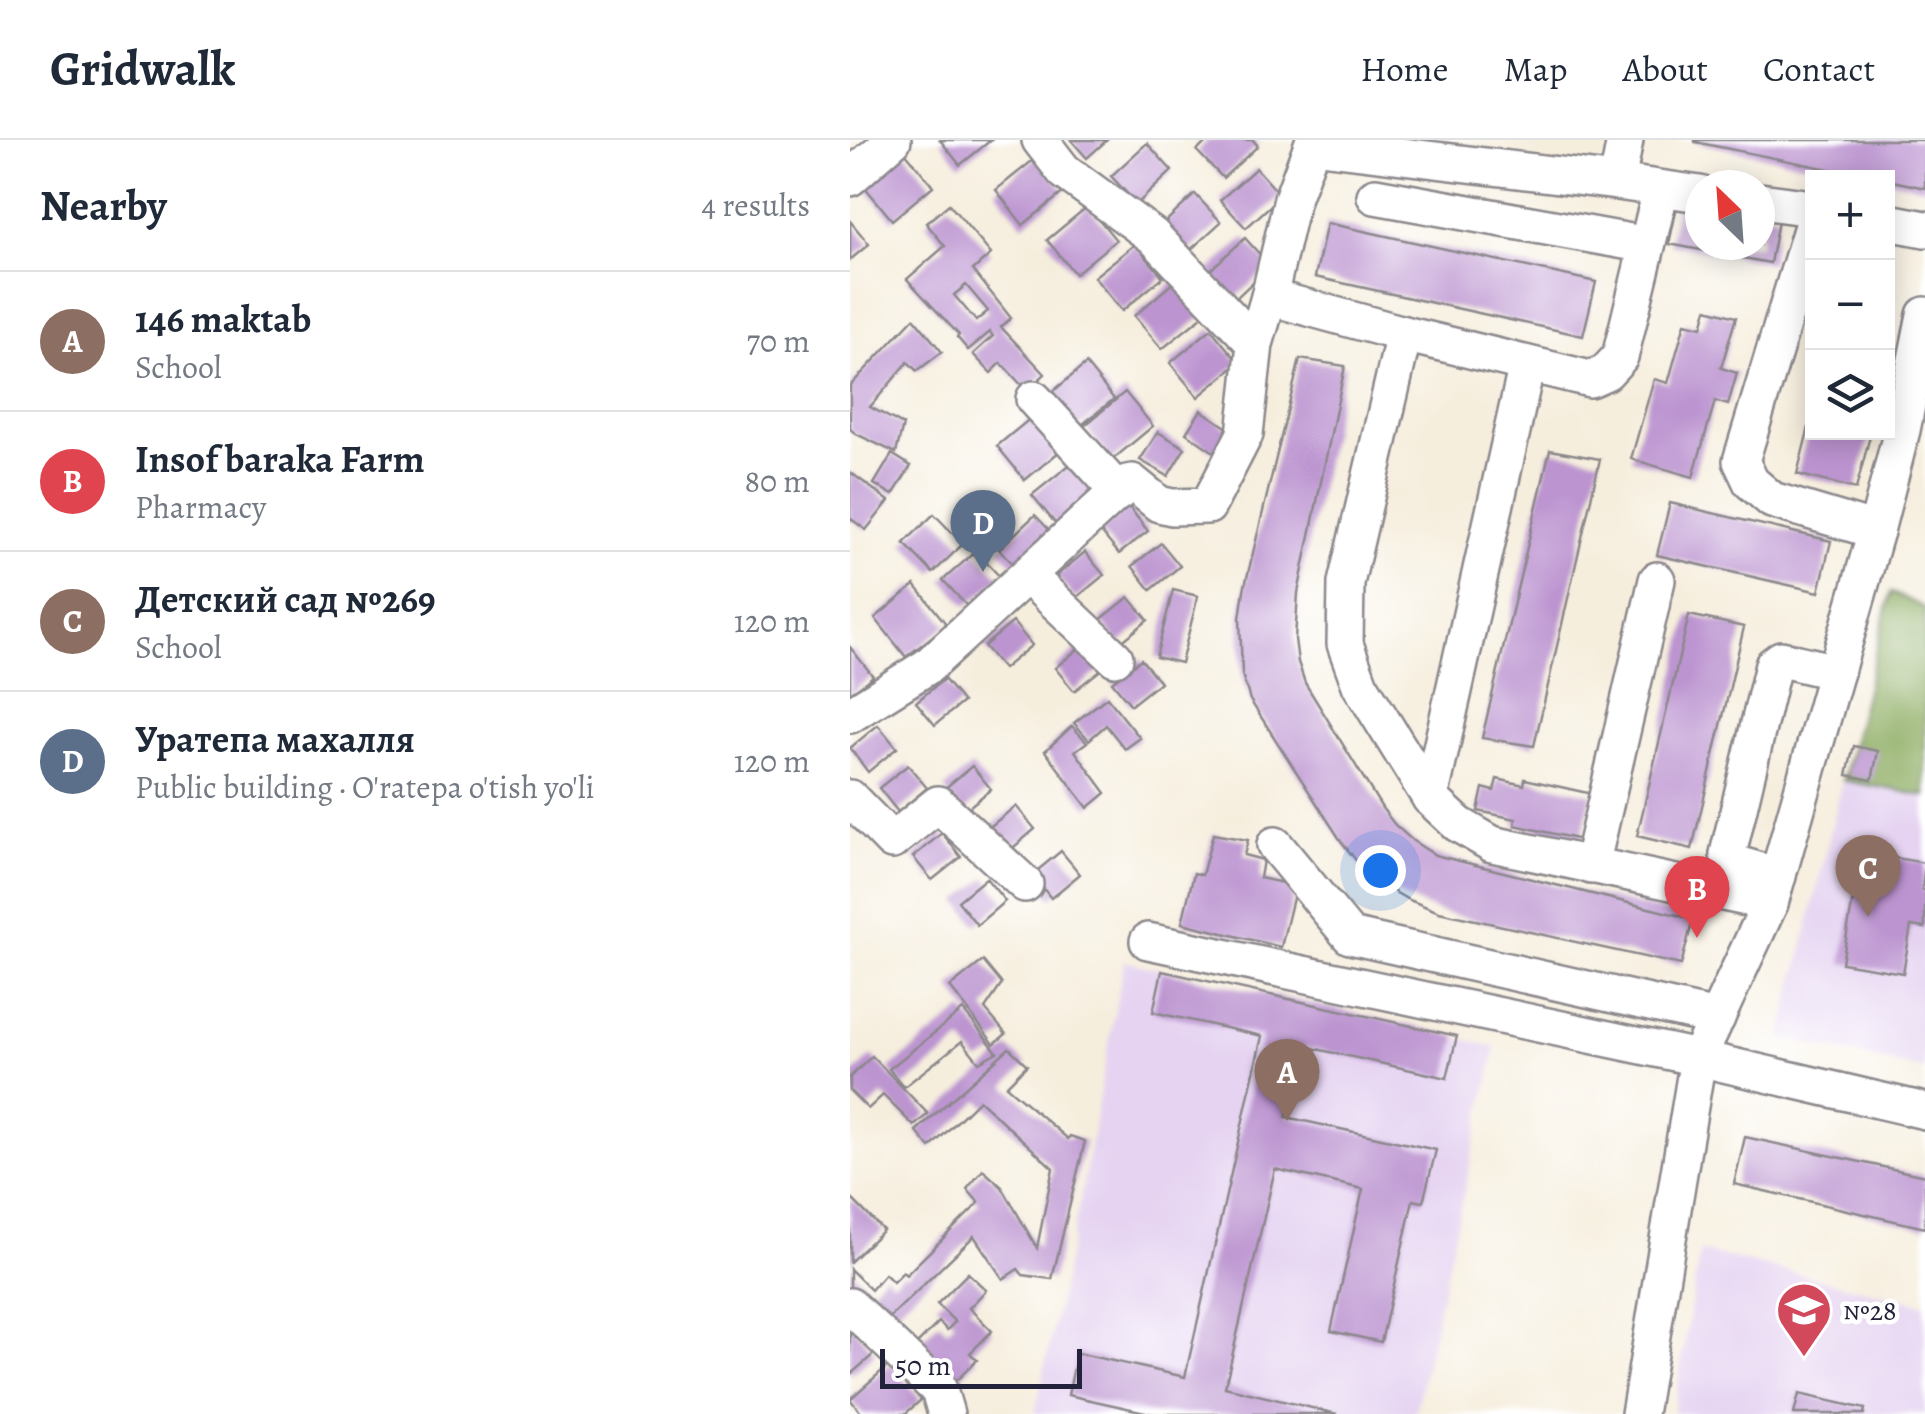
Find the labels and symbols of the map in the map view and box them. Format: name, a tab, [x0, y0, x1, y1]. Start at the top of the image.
north arrow	[1685, 170, 1775, 260]
pin: D	[950, 490, 1016, 572]
pin: C	[1836, 834, 1900, 917]
your location	[1355, 845, 1406, 896]
pin: B	[1664, 856, 1730, 938]
pin: A	[1254, 1038, 1320, 1121]
school or university icon: №28	[1774, 1280, 1834, 1359]
place label: №28	[1843, 1292, 1897, 1330]
scale bar	[880, 1344, 1082, 1388]

